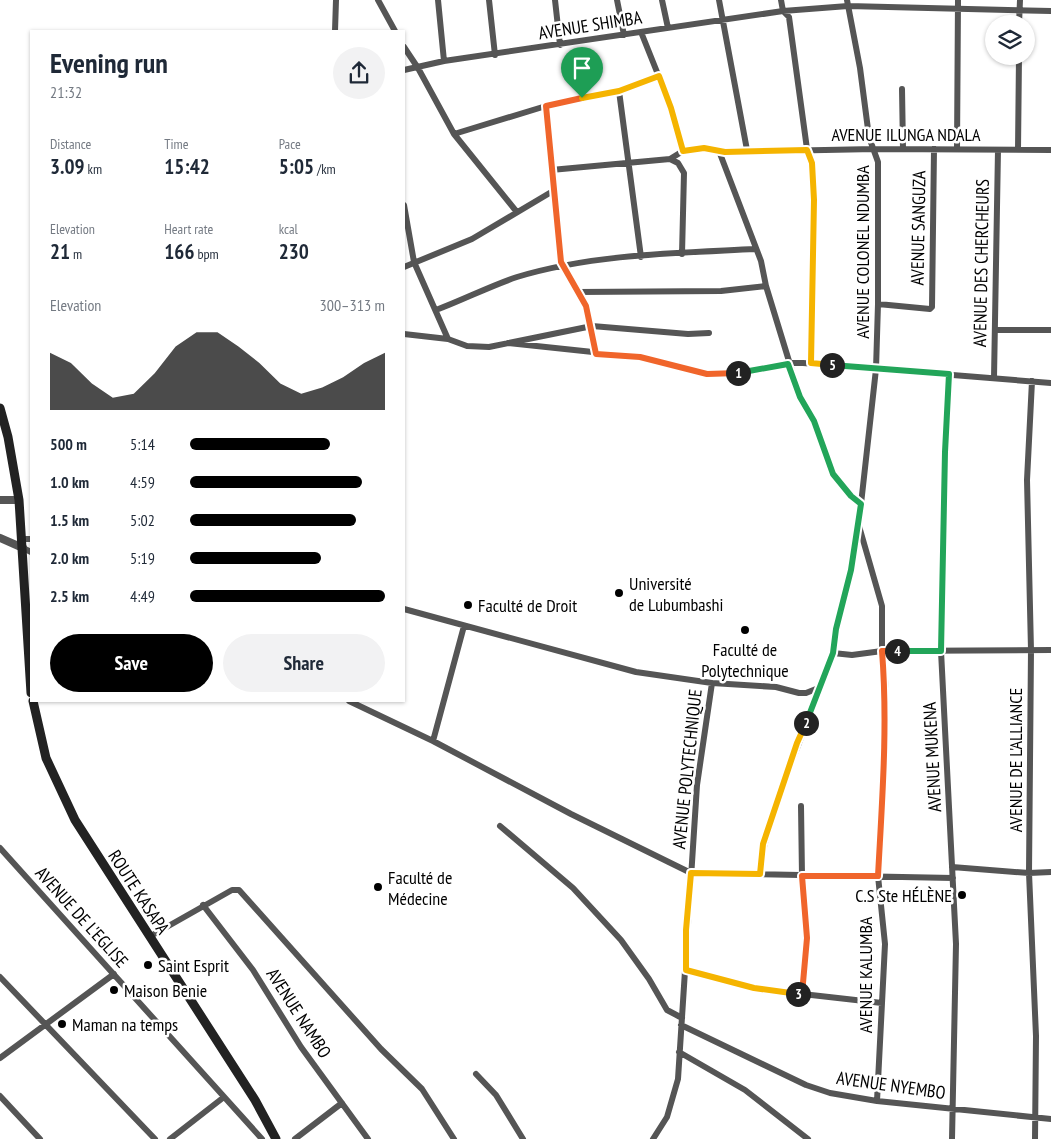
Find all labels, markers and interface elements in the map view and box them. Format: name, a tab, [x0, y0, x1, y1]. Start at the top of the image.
street label: AVENUE SHIMBA	[537, 5, 644, 45]
map controls	[985, 15, 1035, 65]
button: layers	[985, 15, 1035, 65]
text: Evening run	[50, 44, 168, 81]
button: share	[333, 47, 385, 99]
pin	[561, 47, 603, 98]
icon: arrive	[568, 54, 596, 82]
text: 21:32	[50, 82, 82, 102]
street label: AVENUE ILUNGA NDALA	[831, 123, 981, 146]
text: Distance	[50, 135, 91, 153]
text: Time	[164, 135, 189, 153]
text: Pace	[279, 135, 301, 153]
text: 3.09	[50, 153, 85, 180]
text: 15:42	[164, 153, 210, 180]
text: 5:05	[279, 153, 314, 180]
text: km	[85, 160, 102, 178]
text: /km	[314, 160, 336, 178]
street label: AVENUE COLONEL NDUMBA	[851, 165, 874, 339]
street label: AVENUE SANGUZA	[906, 170, 931, 286]
street label: AVENUE DES CHERCHEURS	[968, 178, 994, 347]
text: Elevation	[50, 220, 95, 238]
text: Heart rate	[164, 220, 213, 238]
text: kcal	[279, 220, 298, 238]
text: 21	[50, 238, 70, 265]
text: 166	[164, 238, 194, 265]
text: 230	[279, 238, 309, 265]
text: m	[70, 245, 82, 263]
text: bpm	[194, 245, 219, 263]
text: Elevation	[50, 295, 101, 315]
text: 300–313 m	[320, 295, 385, 315]
pin: 5	[820, 352, 844, 378]
text: 5	[829, 356, 836, 374]
pin: 1	[726, 360, 750, 386]
text: 1	[735, 364, 742, 382]
text: 500 m	[50, 434, 87, 454]
text: 5:14	[130, 434, 155, 454]
text: 1.0 km	[50, 472, 89, 492]
text: 4:59	[130, 472, 155, 492]
text: 1.5 km	[50, 510, 89, 530]
text: 5:02	[130, 510, 155, 530]
text: 2.0 km	[50, 548, 89, 568]
text: 5:19	[130, 548, 155, 568]
place label: Université de Lubumbashi	[629, 572, 723, 616]
text: 2.5 km	[50, 586, 89, 606]
text: 4:49	[130, 586, 155, 606]
marker: Université de Lubumbashi	[613, 587, 625, 599]
place label: Faculté de Droit	[478, 594, 577, 617]
marker: Faculté de Droit	[462, 599, 474, 611]
marker: Faculté de Polytechnique	[739, 624, 751, 636]
button: Save	[50, 634, 213, 692]
button: Share	[223, 634, 385, 692]
place label: Faculté de Polytechnique	[701, 638, 789, 682]
pin: 4	[884, 638, 910, 664]
text: 4	[894, 642, 901, 660]
street label: AVENUE POLYTECHNIQUE	[667, 688, 707, 850]
street label: AVENUE DE L'ALLIANCE	[1004, 688, 1027, 832]
street label: AVENUE MUKENA	[918, 701, 946, 813]
pin: 2	[794, 710, 818, 736]
text: 2	[803, 714, 810, 732]
street label: ROUTE KASAPA	[103, 846, 175, 939]
street label: AVENUE DE L'EGLISE	[31, 862, 133, 972]
place label: Faculté de Médecine	[388, 866, 452, 910]
marker: Faculté de Médecine	[372, 881, 384, 893]
place label: C.S Ste HÉLÈNE	[855, 884, 952, 907]
marker: C.S Ste HÉLÈNE	[956, 889, 968, 901]
street label: AVENUE KALUMBA	[854, 916, 877, 1033]
place label: Saint Esprit	[158, 954, 229, 977]
marker: Saint Esprit	[142, 959, 154, 971]
street label: AVENUE NAMBO	[261, 964, 337, 1062]
place label: Maison Benie	[124, 979, 207, 1002]
pin: 3	[786, 982, 810, 1006]
marker: Maison Benie	[108, 984, 120, 996]
text: 3	[795, 985, 802, 1003]
place label: Maman na temps	[72, 1013, 178, 1036]
marker: Maman na temps	[56, 1018, 68, 1030]
street label: AVENUE NYEMBO	[835, 1066, 947, 1104]

